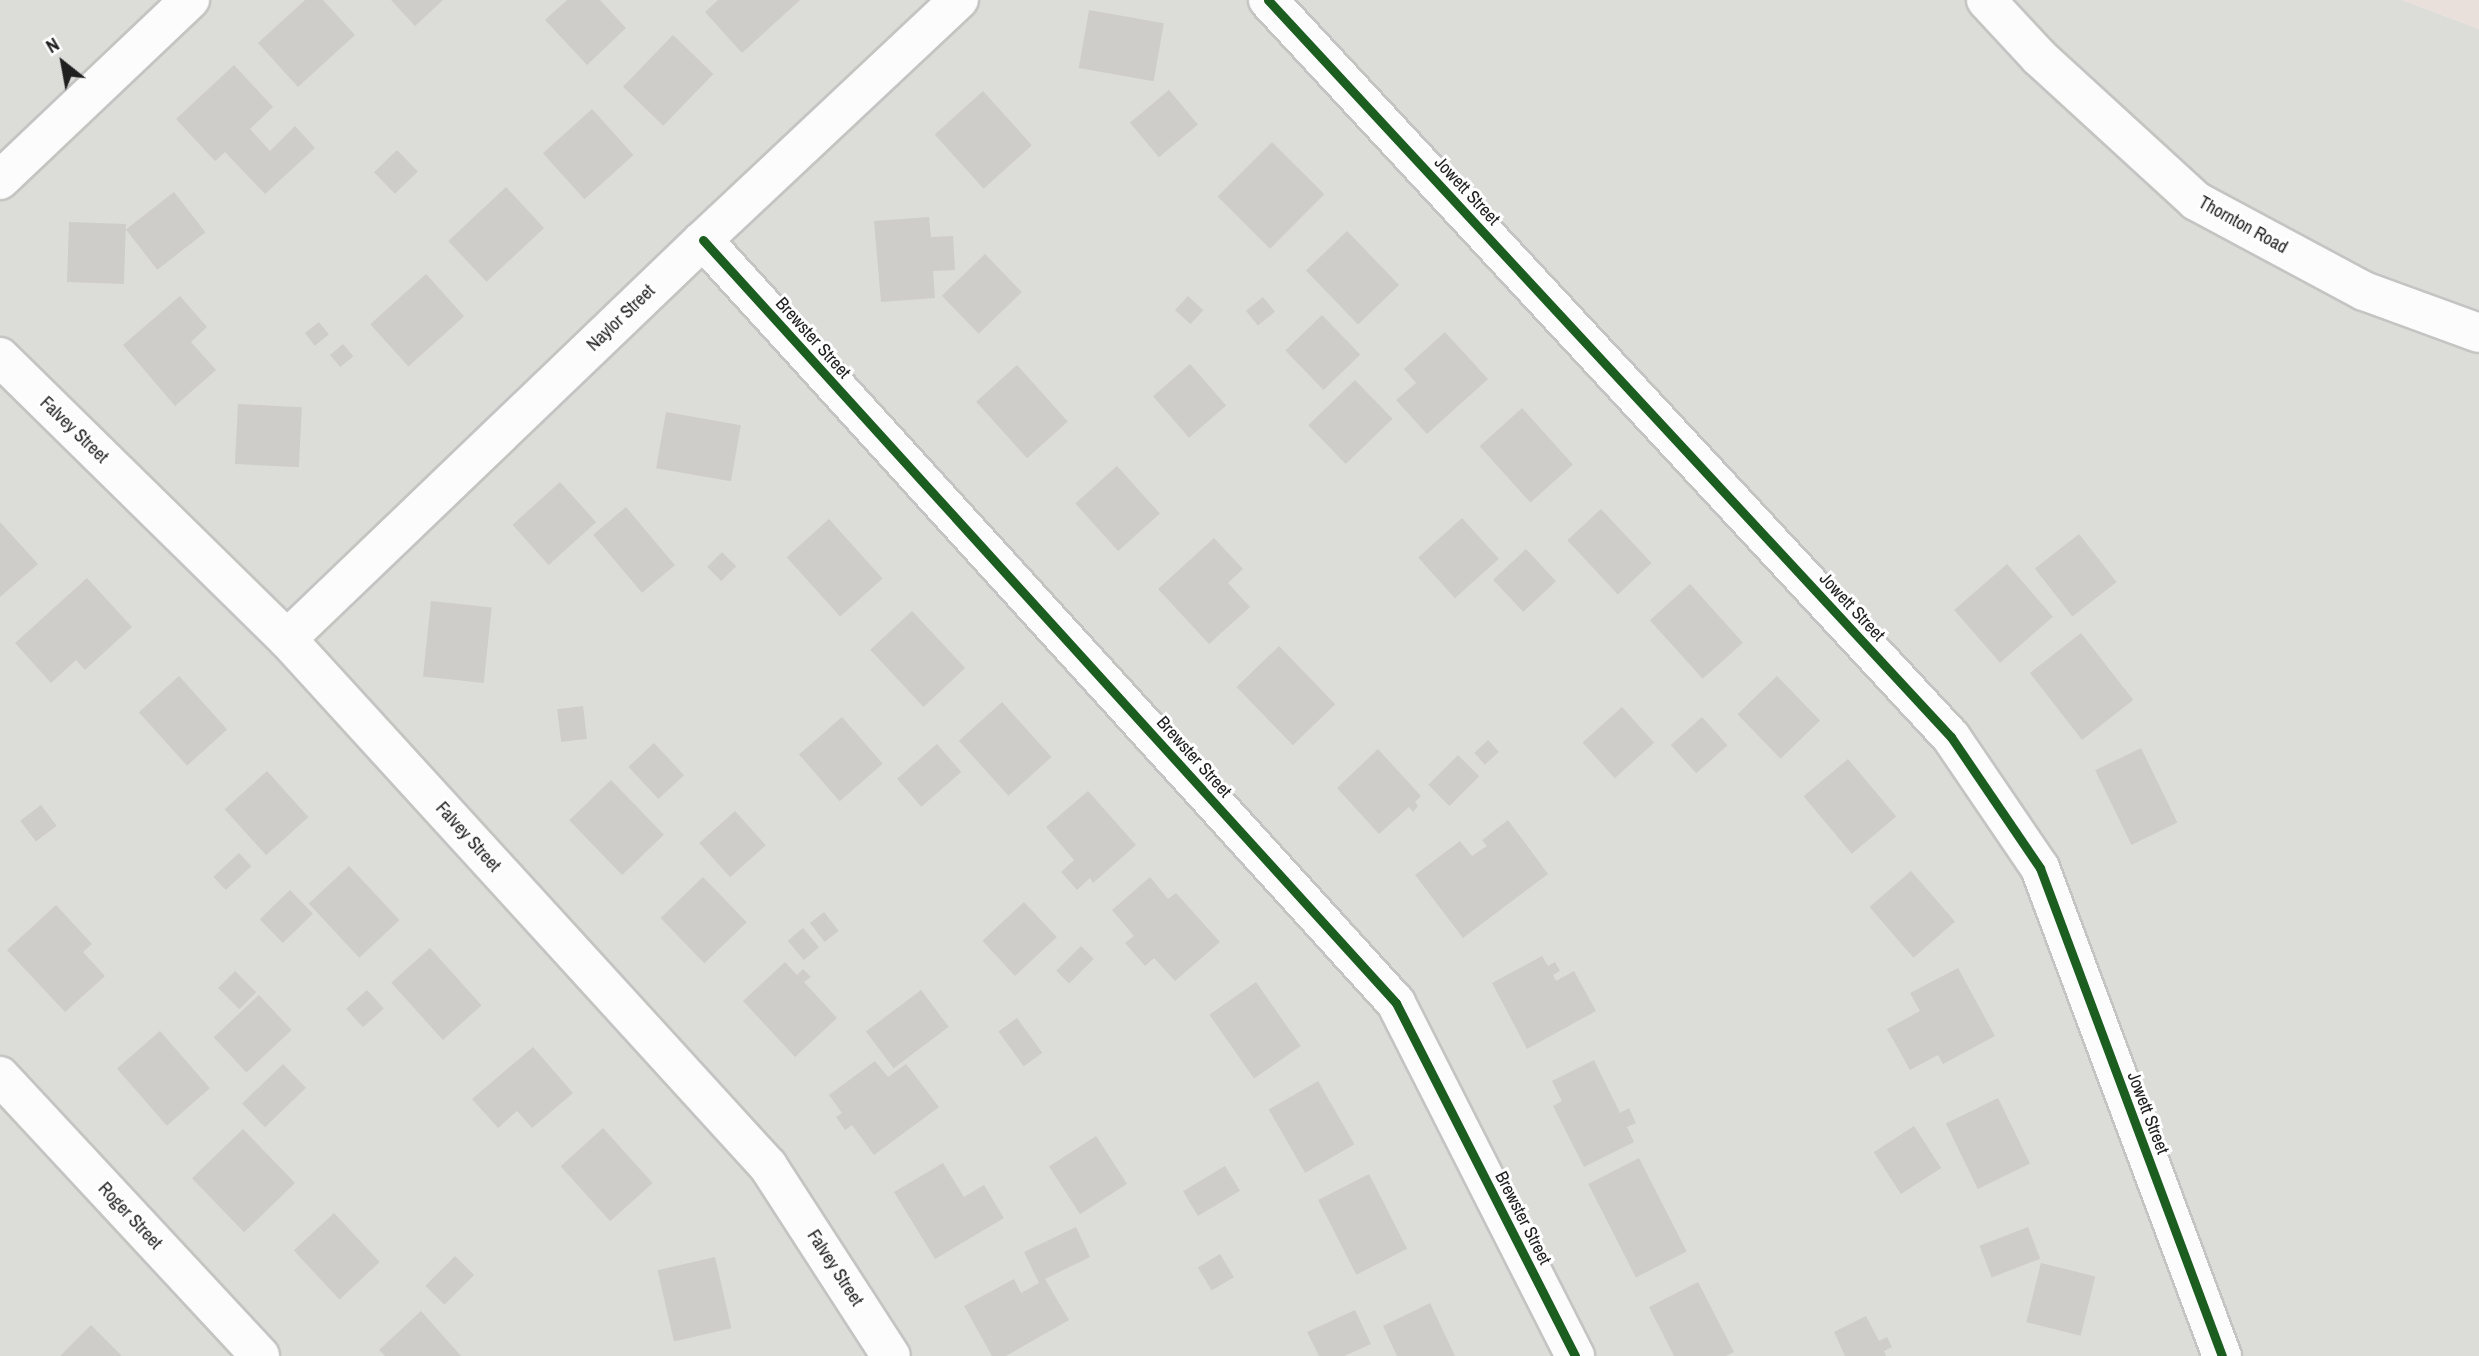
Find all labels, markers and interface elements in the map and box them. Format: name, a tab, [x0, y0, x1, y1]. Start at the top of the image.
north arrow	[28, 28, 98, 98]
text: N	[41, 31, 64, 59]
street label: Jowett Street	[1430, 152, 1504, 230]
street label: Thornton Road	[2195, 192, 2291, 258]
street label: Naylor Street	[583, 280, 659, 356]
street label: Brewster Street	[771, 293, 855, 383]
street label: Falvey Street	[35, 392, 113, 468]
street label: Jowett Street	[1815, 568, 1889, 646]
street label: Brewster Street	[1152, 712, 1236, 802]
street label: Falvey Street	[431, 798, 505, 876]
street label: Jowett Street	[2122, 1069, 2174, 1157]
street label: Brewster Street	[1490, 1168, 1556, 1268]
street label: Roger Street	[94, 1178, 166, 1254]
street label: Falvey Street	[802, 1226, 868, 1310]

